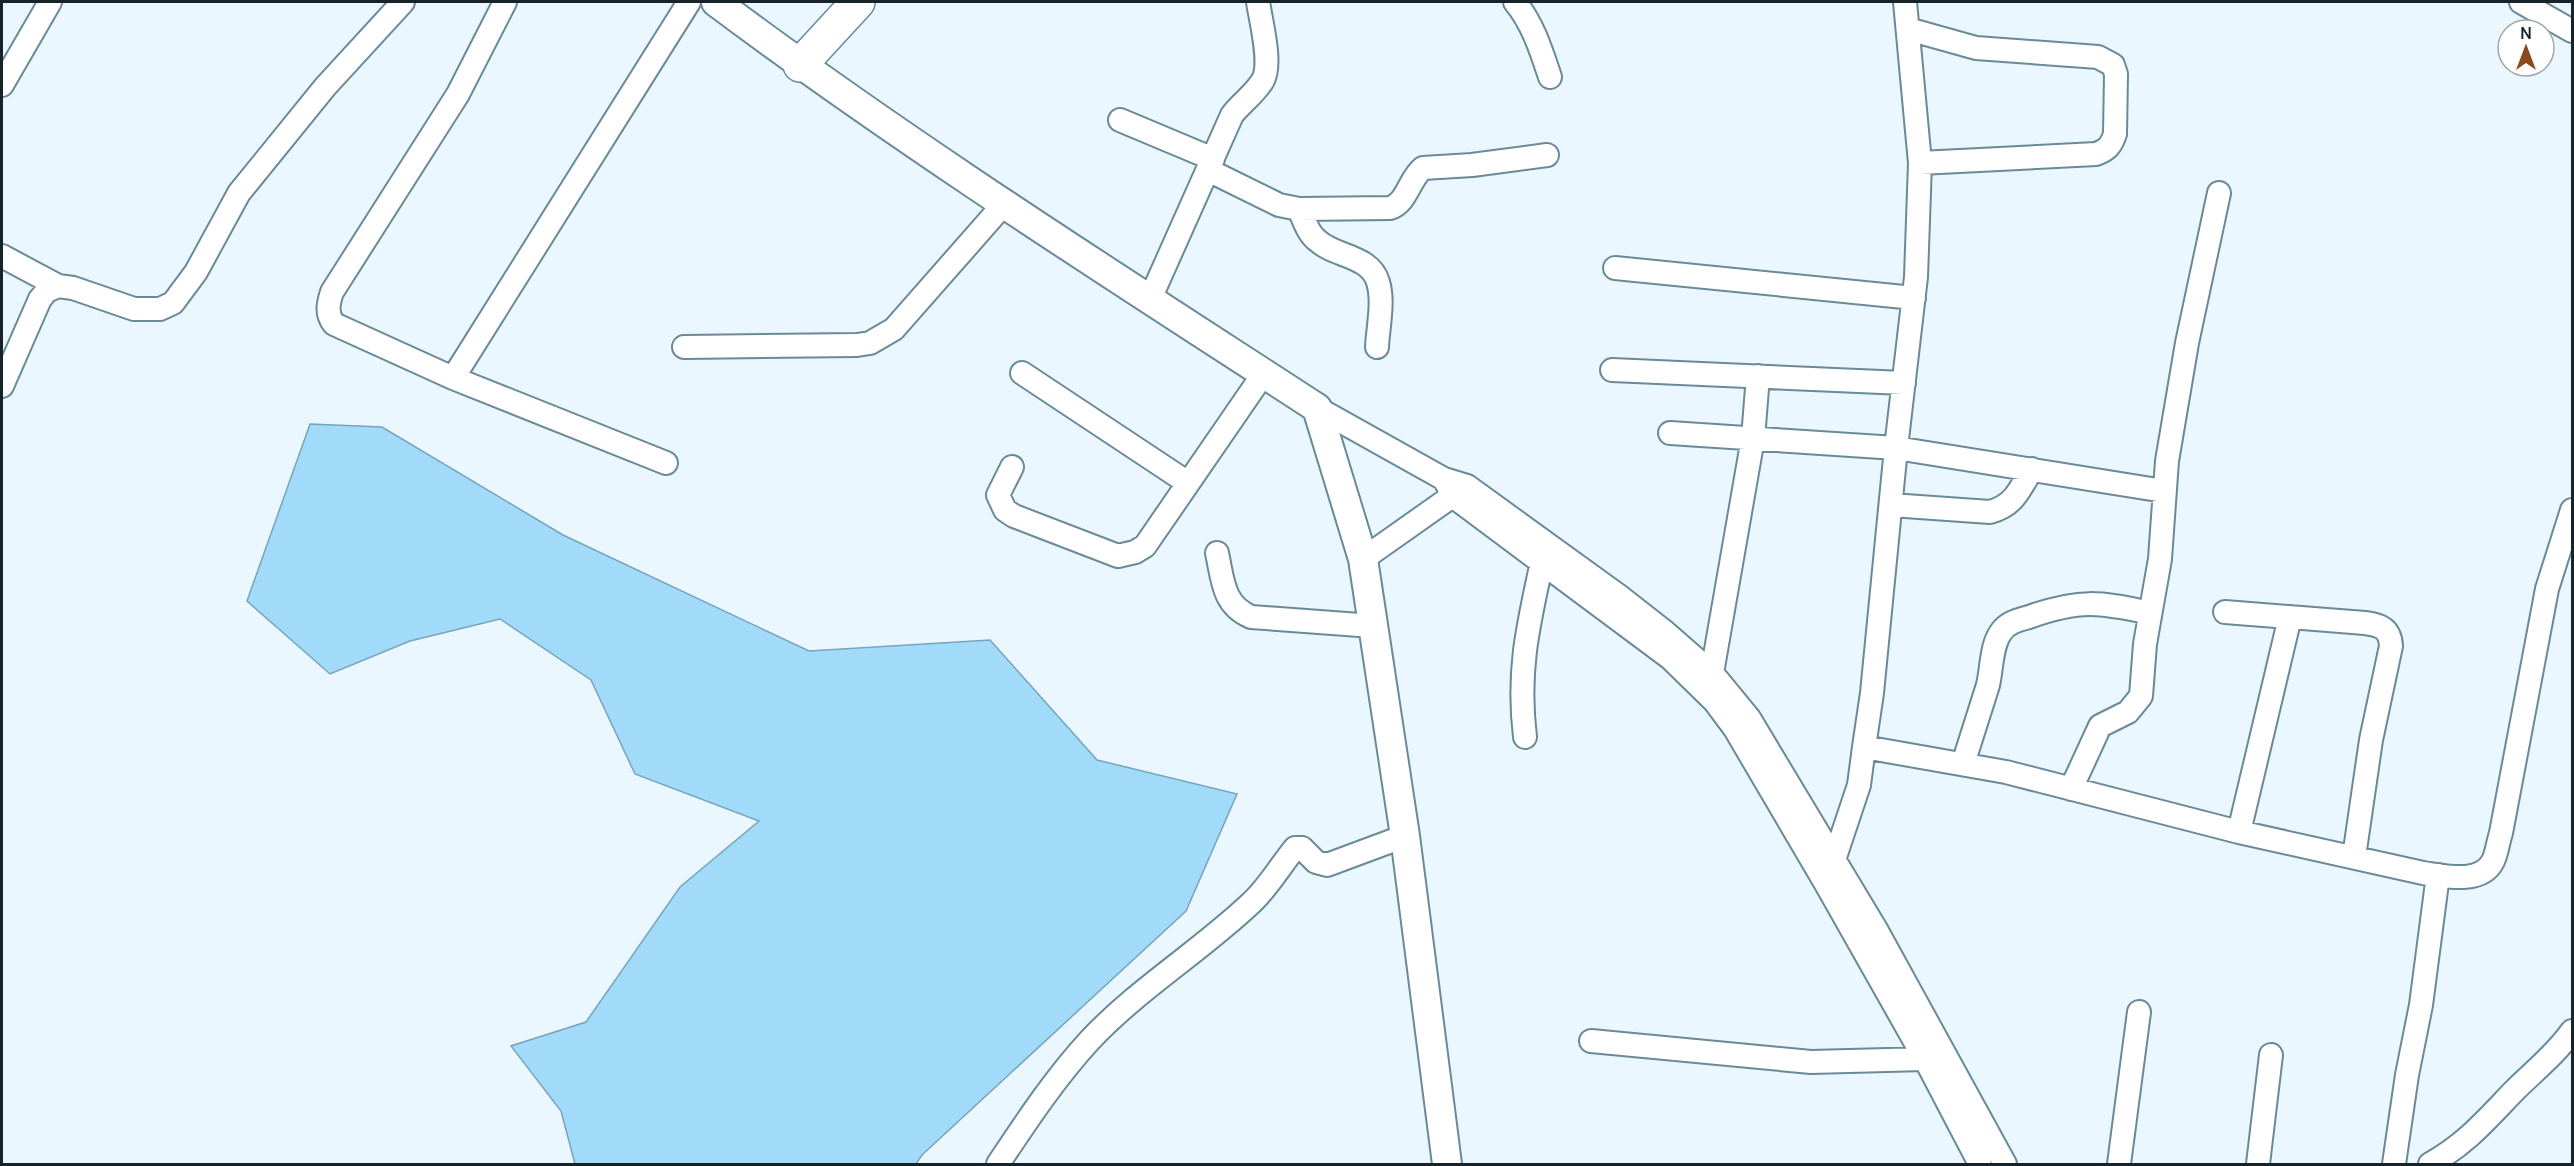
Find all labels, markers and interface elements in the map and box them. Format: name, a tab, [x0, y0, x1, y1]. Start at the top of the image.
north arrow	[2496, 18, 2556, 78]
text: N	[2520, 22, 2532, 44]

